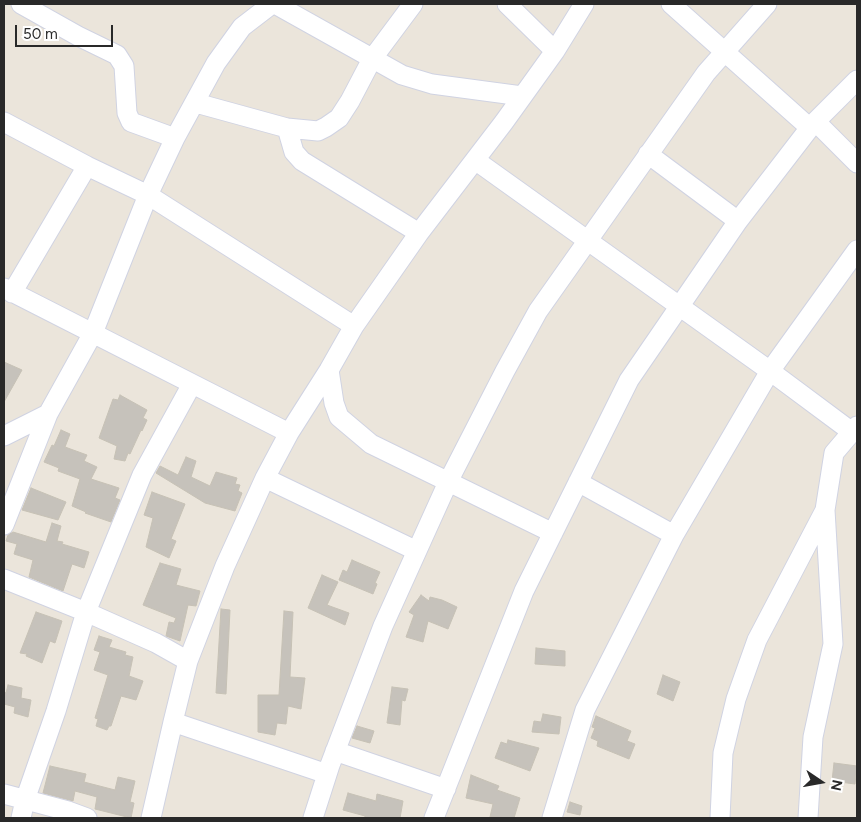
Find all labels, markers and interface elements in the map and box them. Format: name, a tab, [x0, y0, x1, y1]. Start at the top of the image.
scale bar	[18, 15, 115, 47]
text: 50 m	[23, 25, 58, 43]
north arrow	[796, 757, 846, 807]
text: N	[827, 778, 846, 792]

